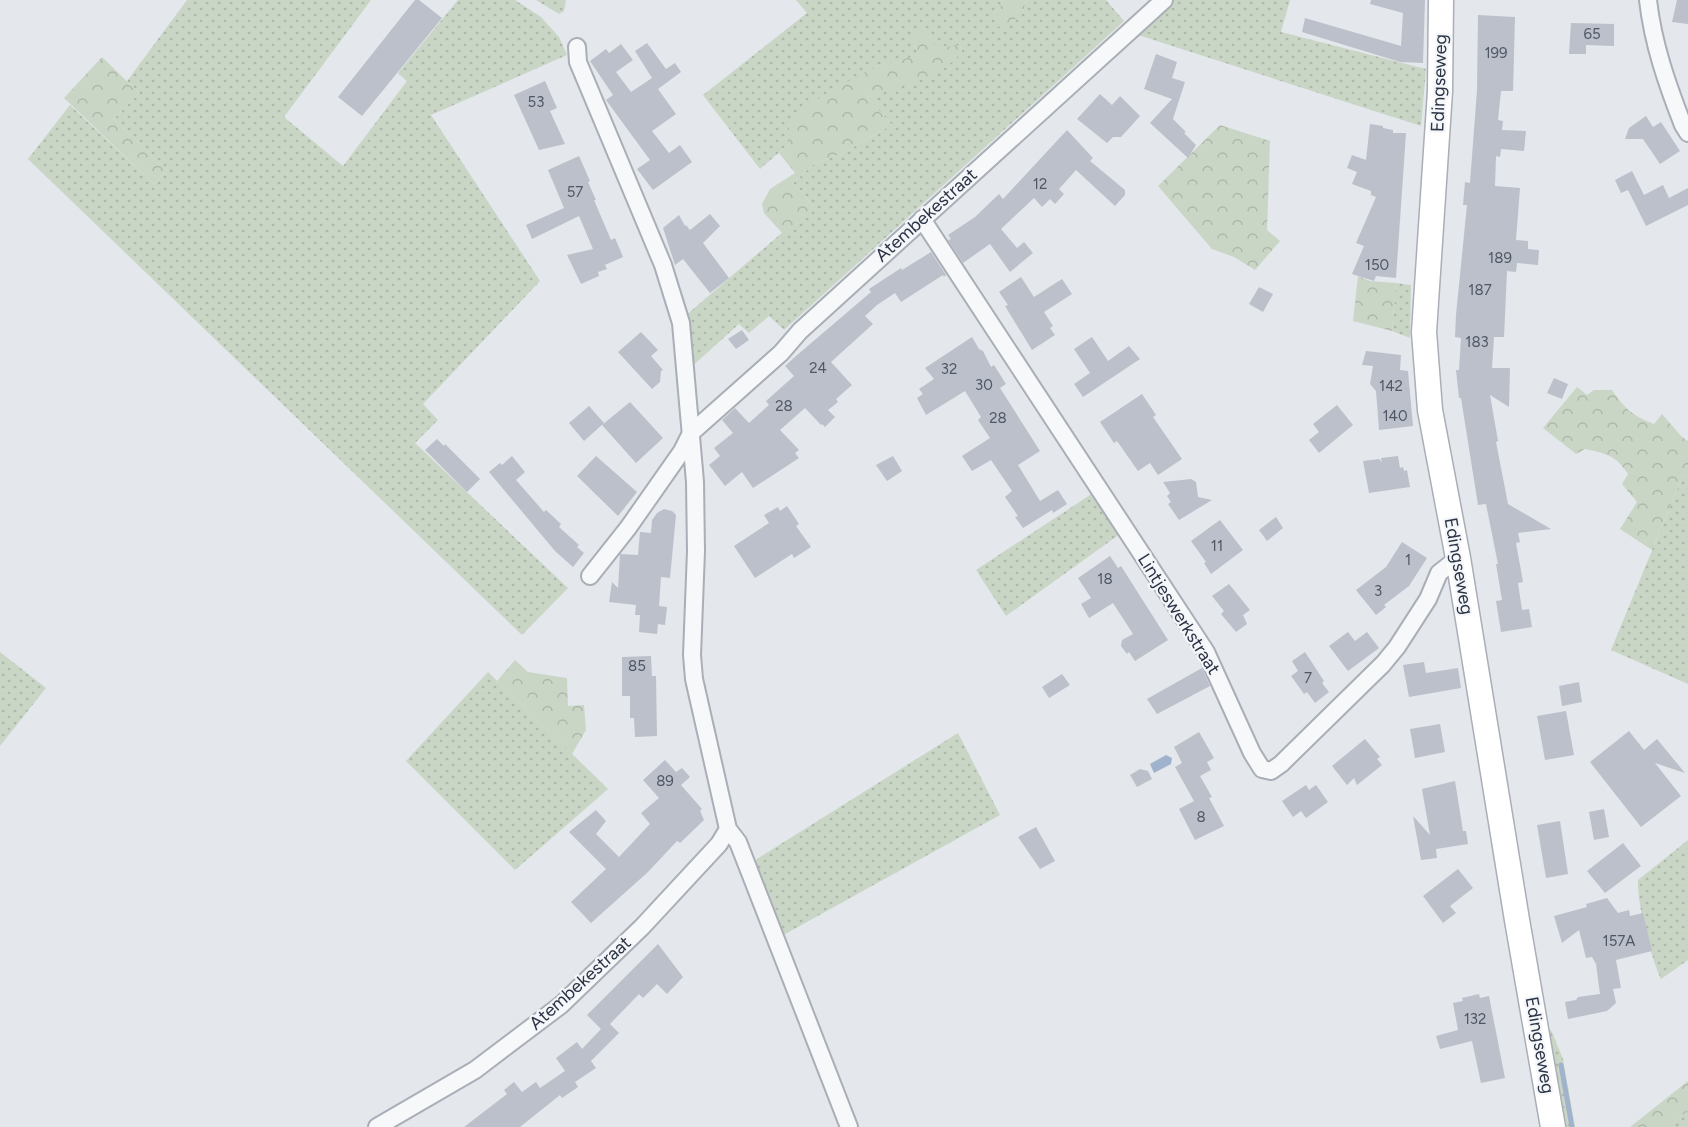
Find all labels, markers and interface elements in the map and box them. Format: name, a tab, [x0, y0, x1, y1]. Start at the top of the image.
house number: 65	[1583, 25, 1601, 43]
street label: Edingseweg	[1426, 34, 1452, 132]
house number: 199	[1484, 44, 1508, 62]
house number: 53	[528, 93, 544, 111]
street label: Atembekestraat	[871, 163, 982, 266]
house number: 12	[1033, 175, 1047, 193]
house number: 57	[567, 183, 583, 201]
house number: 189	[1488, 249, 1512, 267]
house number: 150	[1365, 256, 1389, 274]
house number: 187	[1468, 281, 1492, 299]
house number: 183	[1465, 333, 1489, 351]
house number: 24	[809, 359, 827, 377]
house number: 32	[941, 360, 957, 378]
house number: 30	[975, 376, 993, 394]
house number: 142	[1379, 377, 1403, 395]
house number: 28	[775, 397, 793, 415]
house number: 140	[1382, 407, 1408, 425]
house number: 28	[989, 409, 1007, 427]
street label: Edingseweg	[1440, 516, 1478, 616]
house number: 11	[1211, 537, 1223, 555]
street label: Lintjeswerkstraat	[1133, 549, 1225, 679]
house number: 1	[1405, 551, 1411, 569]
house number: 18	[1097, 570, 1113, 588]
house number: 3	[1374, 582, 1382, 600]
house number: 85	[628, 657, 646, 675]
house number: 7	[1304, 669, 1312, 687]
house number: 89	[656, 772, 674, 790]
house number: 8	[1196, 808, 1206, 826]
street label: Atembekestraat	[525, 931, 636, 1034]
house number: 157A	[1602, 932, 1636, 950]
street label: Edingseweg	[1521, 995, 1559, 1095]
house number: 132	[1464, 1010, 1486, 1028]

